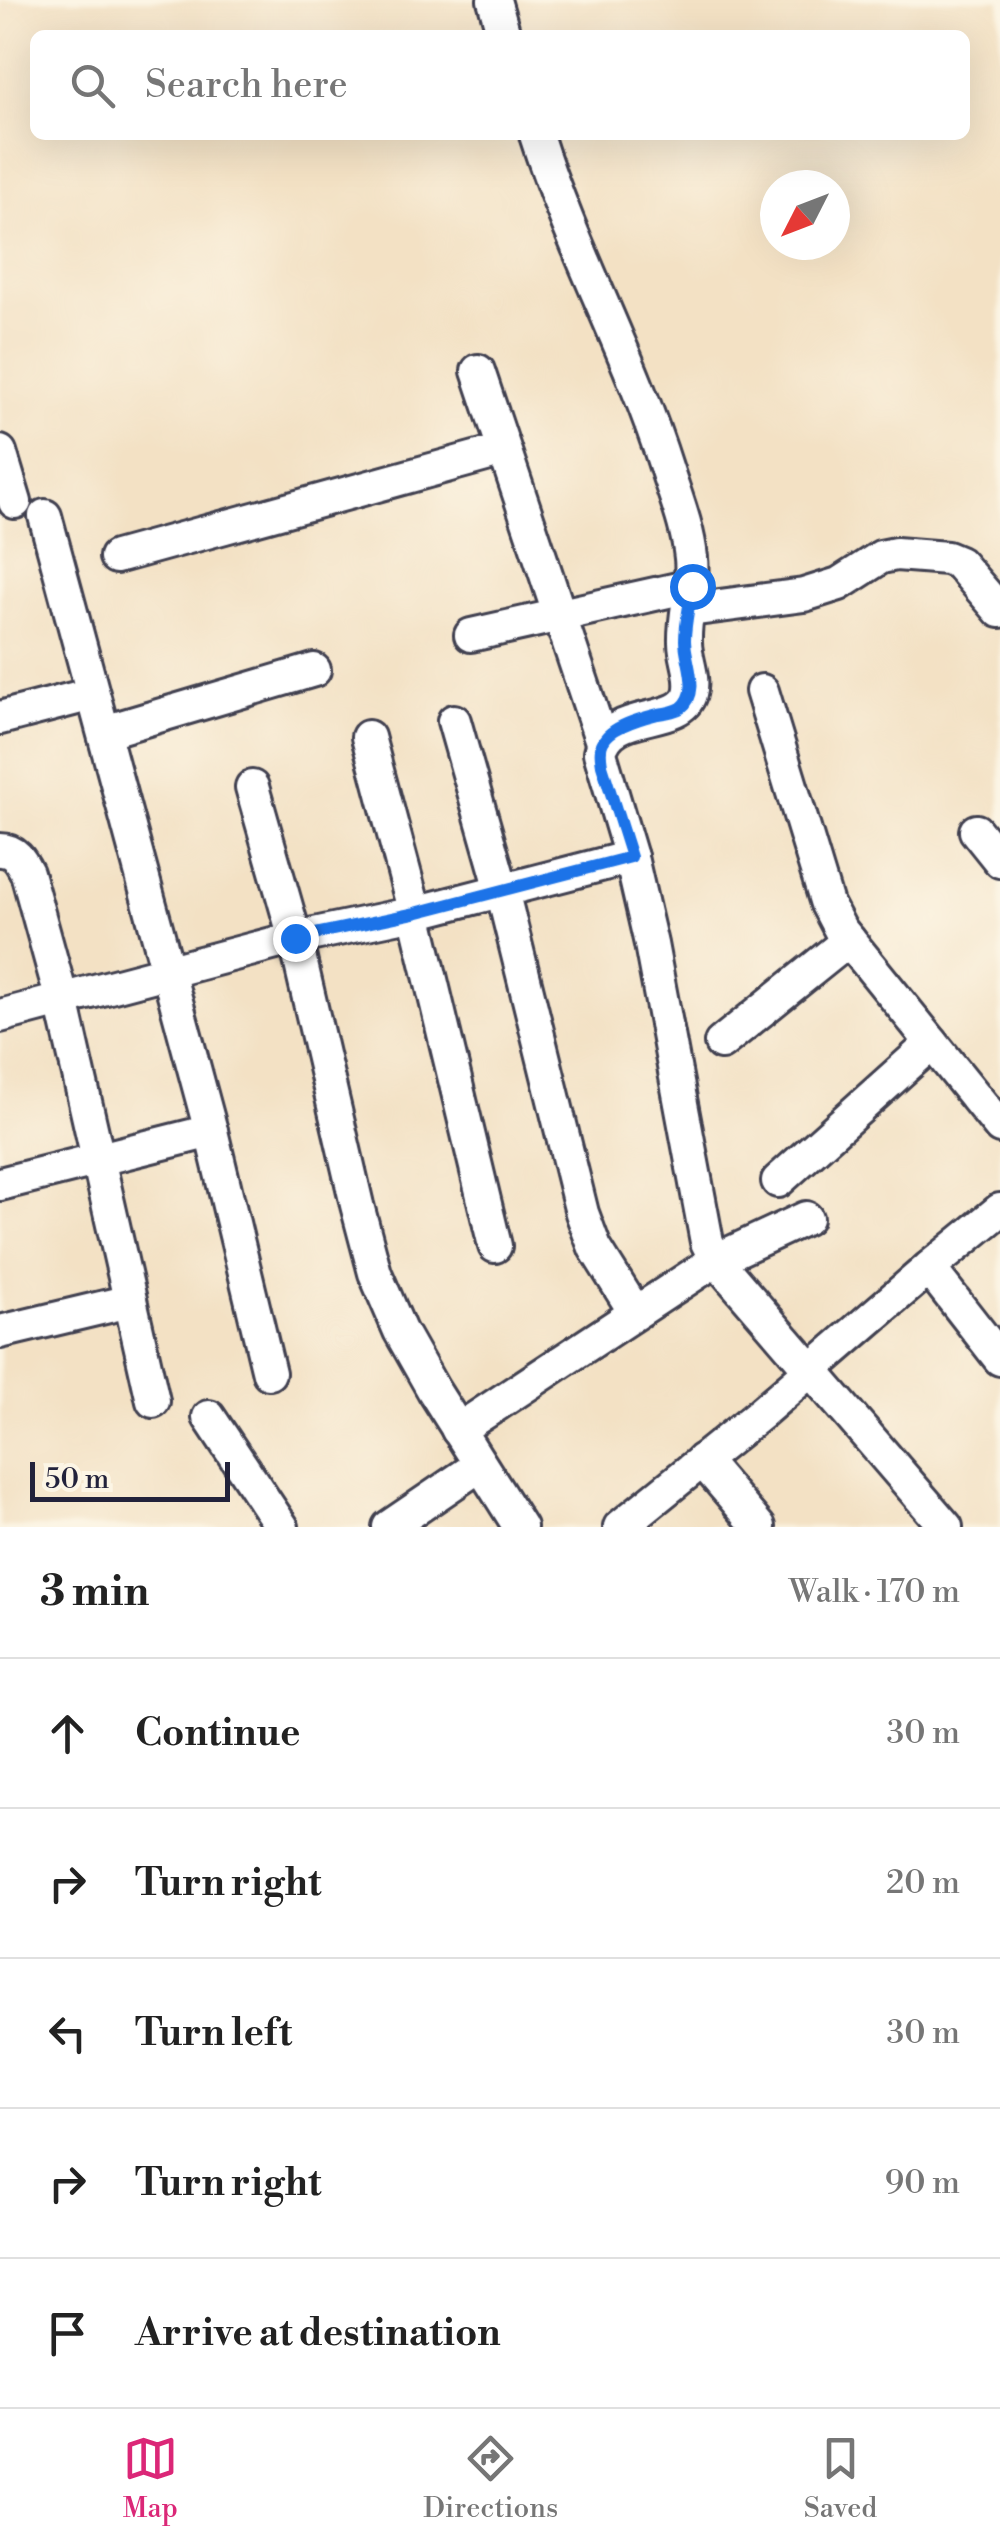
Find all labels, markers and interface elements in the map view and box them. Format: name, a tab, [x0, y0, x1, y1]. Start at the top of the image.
search box	[30, 30, 970, 140]
icon: search	[65, 58, 120, 113]
text: Search here	[145, 62, 348, 109]
north arrow	[760, 170, 850, 260]
route start	[670, 564, 716, 610]
route end	[273, 916, 319, 962]
scale bar	[30, 1457, 230, 1502]
text: 50 m	[45, 1462, 109, 1497]
text: 3 min	[40, 1566, 149, 1619]
text: Walk · 170 m	[789, 1572, 960, 1612]
icon: ahead	[40, 1706, 95, 1761]
text: Continue	[135, 1710, 300, 1757]
text: 30 m	[886, 1713, 960, 1753]
icon: right	[40, 1856, 95, 1911]
text: Turn right	[135, 1860, 321, 1907]
text: 20 m	[886, 1863, 960, 1903]
icon: left	[40, 2006, 95, 2061]
text: Turn left	[135, 2010, 292, 2057]
text: 30 m	[886, 2013, 960, 2053]
icon: right	[40, 2156, 95, 2211]
text: Turn right	[135, 2160, 321, 2207]
text: 90 m	[885, 2163, 960, 2203]
icon: arrive	[40, 2306, 95, 2361]
text: Arrive at destination	[135, 2310, 501, 2357]
tab: Map	[123, 2431, 178, 2526]
tab: Directions	[423, 2431, 558, 2526]
tab: Saved	[804, 2431, 877, 2526]

